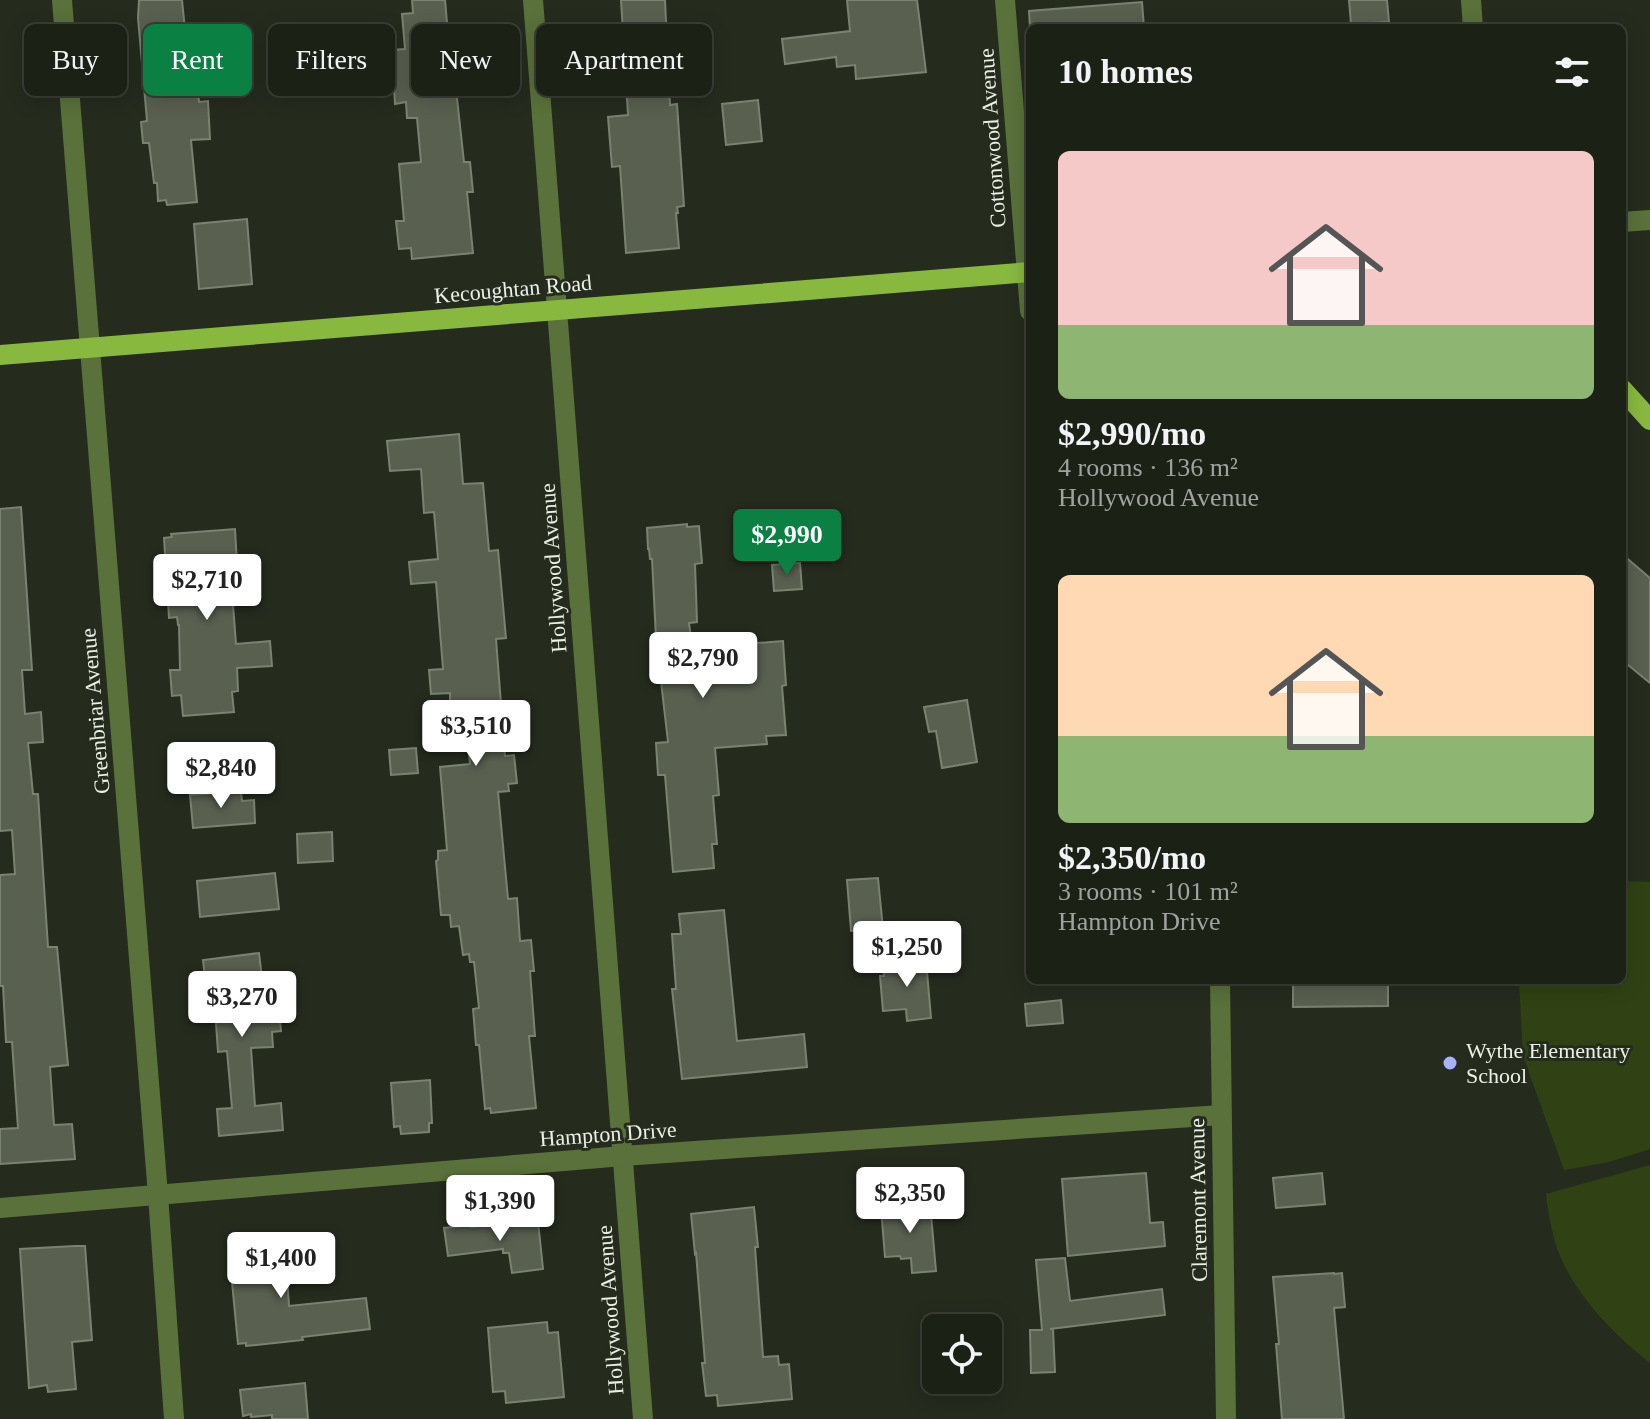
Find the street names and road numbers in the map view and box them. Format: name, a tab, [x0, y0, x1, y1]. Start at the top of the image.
street label: Cottonwood Avenue	[973, 47, 1011, 229]
street label: Kecoughtan Road	[433, 270, 593, 308]
street label: Hollywood Avenue	[535, 482, 571, 654]
street label: Greenbriar Avenue	[75, 627, 115, 795]
street label: Hampton Drive	[539, 1117, 677, 1151]
street label: Claremont Avenue	[1184, 1118, 1212, 1282]
street label: Hollywood Avenue	[592, 1224, 628, 1396]

